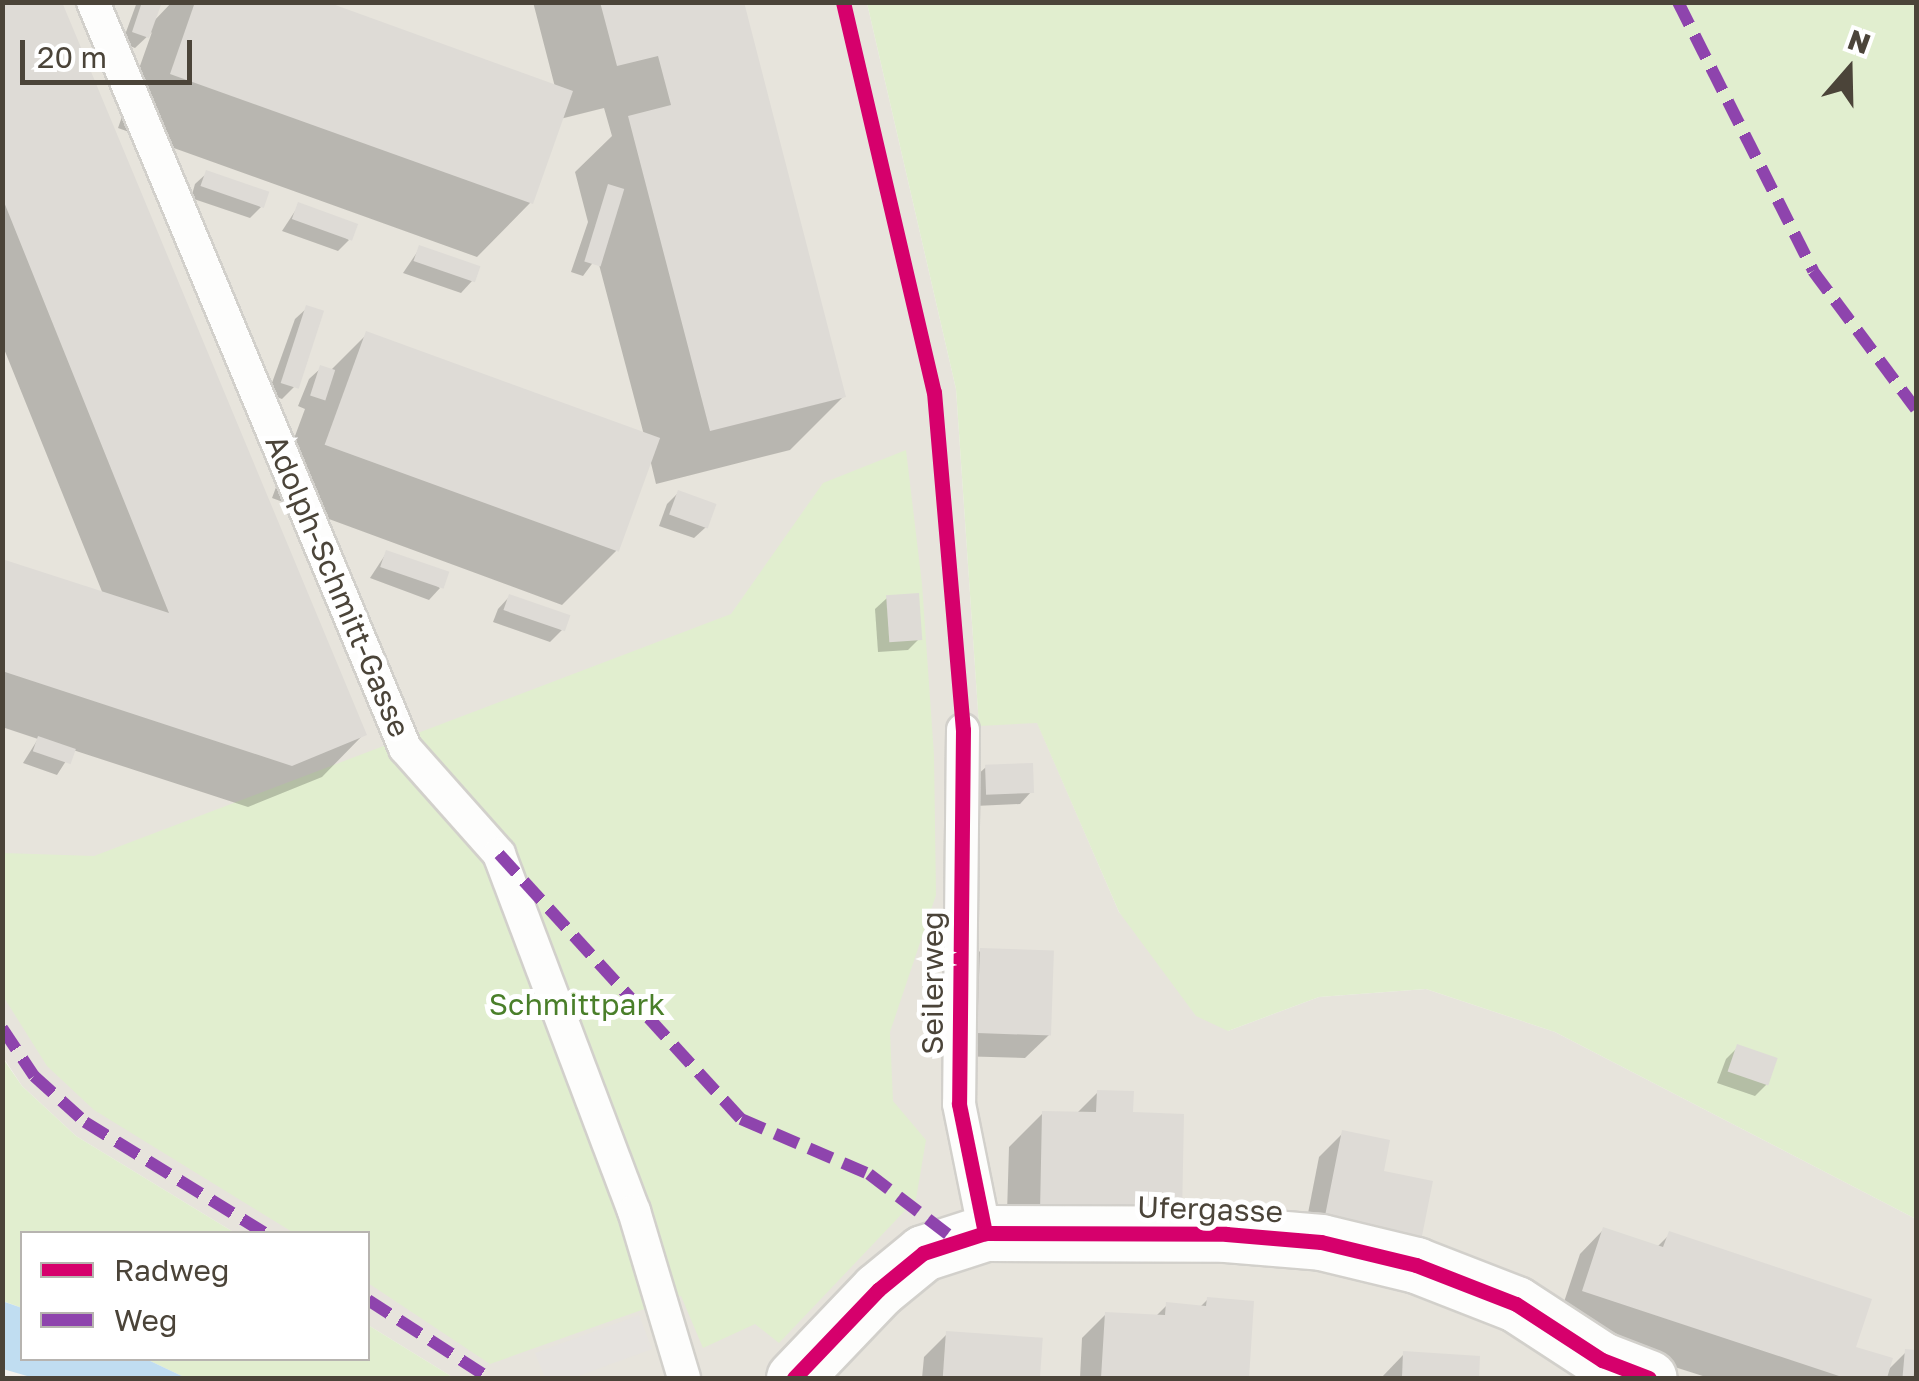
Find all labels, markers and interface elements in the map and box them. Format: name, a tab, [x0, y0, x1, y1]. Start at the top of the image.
scale bar	[25, 20, 198, 82]
north arrow	[1799, 20, 1899, 120]
text: N	[1844, 22, 1875, 60]
text: 20 m	[37, 39, 107, 75]
street label: Adolph-Schmitt-Gasse	[258, 430, 418, 742]
street label: Seilerweg	[914, 911, 950, 1055]
park label: Schmittpark	[489, 986, 665, 1022]
street label: Ufergasse	[1136, 1188, 1284, 1230]
legend	[20, 1231, 370, 1361]
text: Radweg	[114, 1252, 229, 1288]
text: Weg	[114, 1302, 177, 1338]

